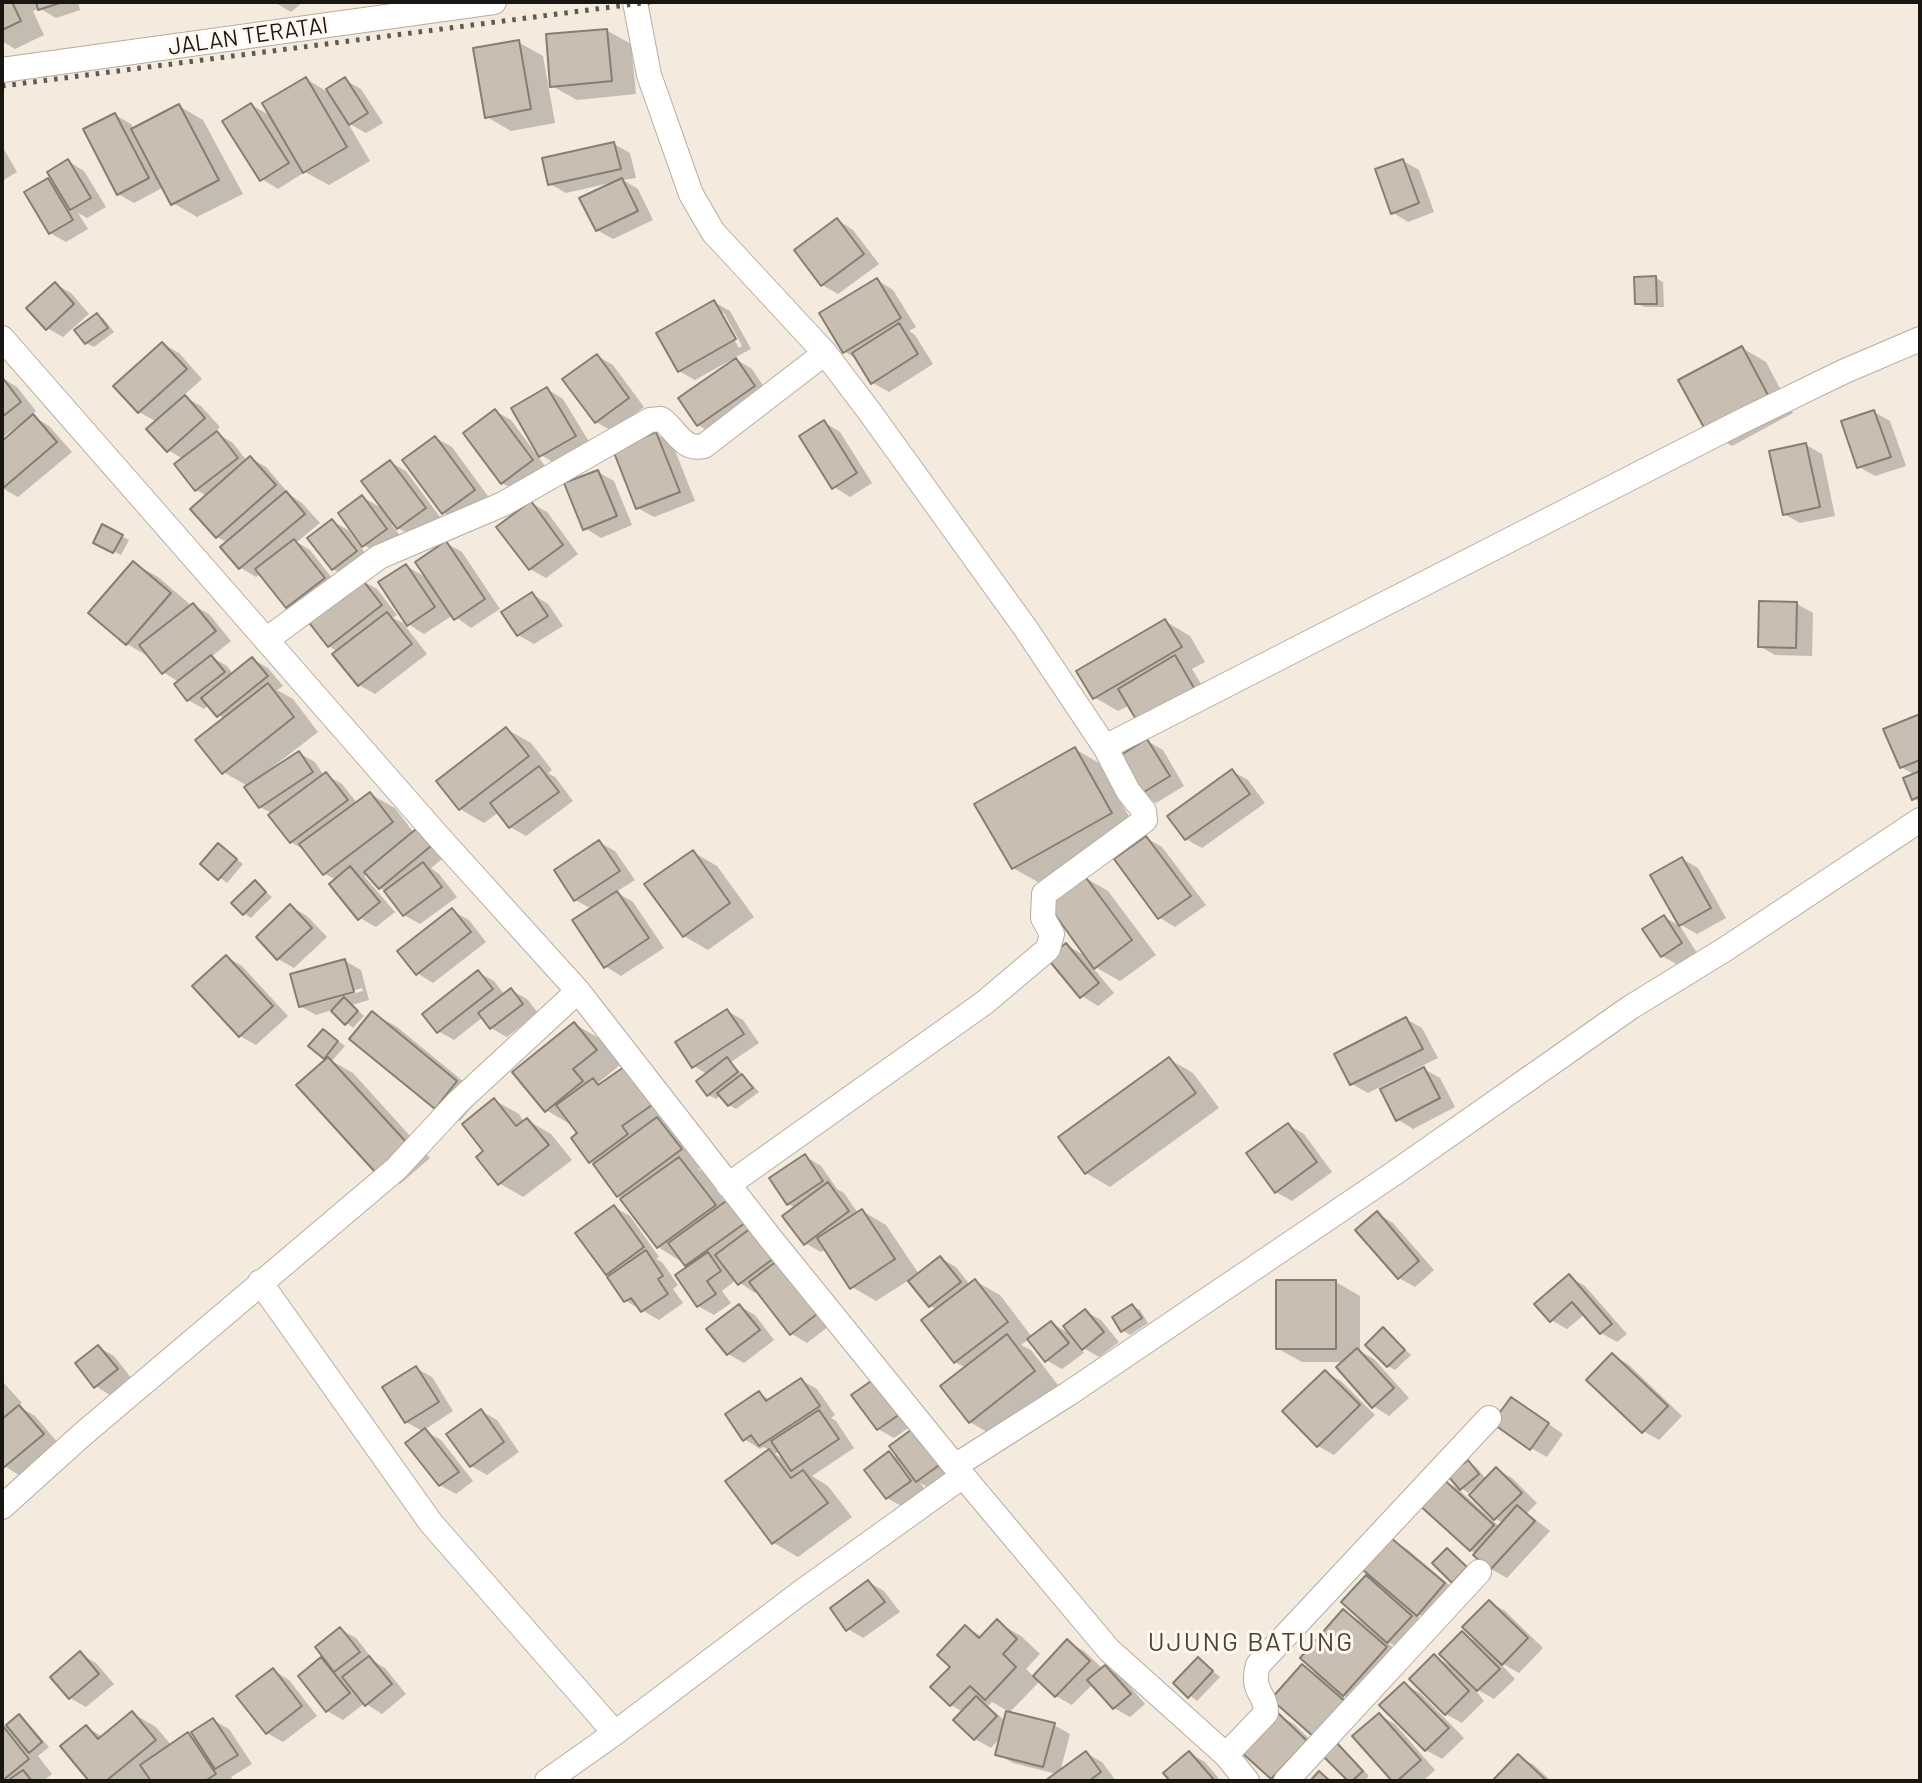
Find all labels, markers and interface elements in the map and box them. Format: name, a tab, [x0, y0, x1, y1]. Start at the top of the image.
street label: JALAN TERATAI	[166, 11, 330, 61]
district label: UJUNG BATUNG	[1149, 1626, 1353, 1658]

